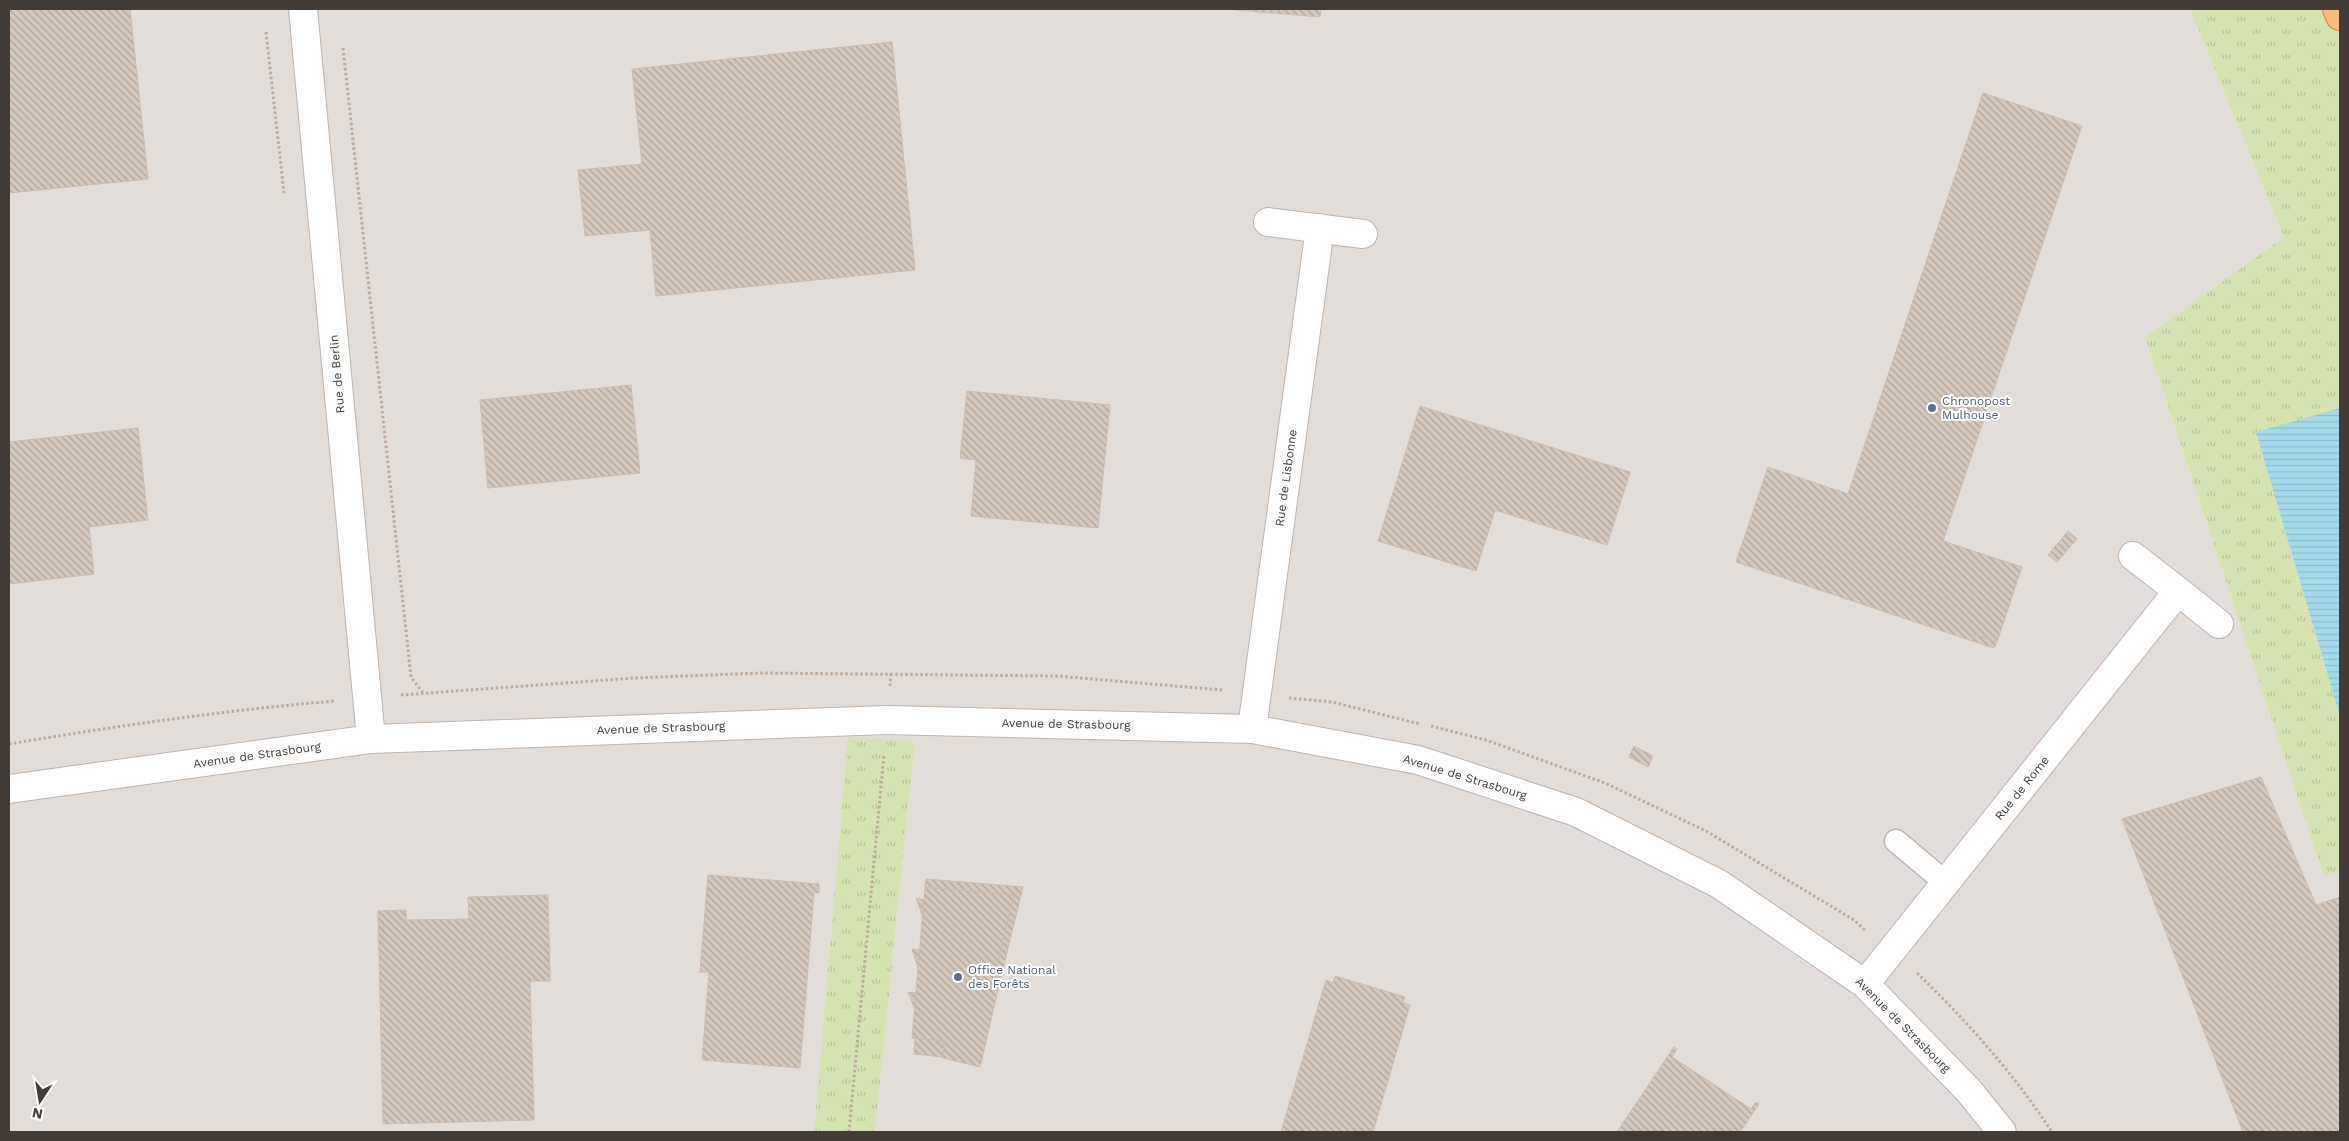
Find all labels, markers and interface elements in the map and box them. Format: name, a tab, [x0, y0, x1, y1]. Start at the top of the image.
street label: Rue de Berlin	[327, 334, 347, 414]
place label: Chronopost Mulhouse	[1942, 394, 2010, 422]
marker: Chronopost Mulhouse	[1926, 402, 1938, 414]
street label: Rue de Lisbonne	[1272, 428, 1300, 528]
street label: Avenue de Strasbourg	[1002, 716, 1131, 732]
street label: Avenue de Strasbourg	[596, 719, 726, 737]
street label: Avenue de Strasbourg	[192, 739, 322, 771]
street label: Avenue de Strasbourg	[1401, 751, 1529, 803]
street label: Rue de Rome	[1992, 753, 2052, 823]
place label: Office National des Forêts	[968, 963, 1056, 991]
marker: Office National des Forêts	[952, 971, 964, 983]
street label: Avenue de Strasbourg	[1853, 975, 1954, 1076]
north arrow	[15, 1076, 65, 1126]
text: N	[31, 1105, 44, 1123]

